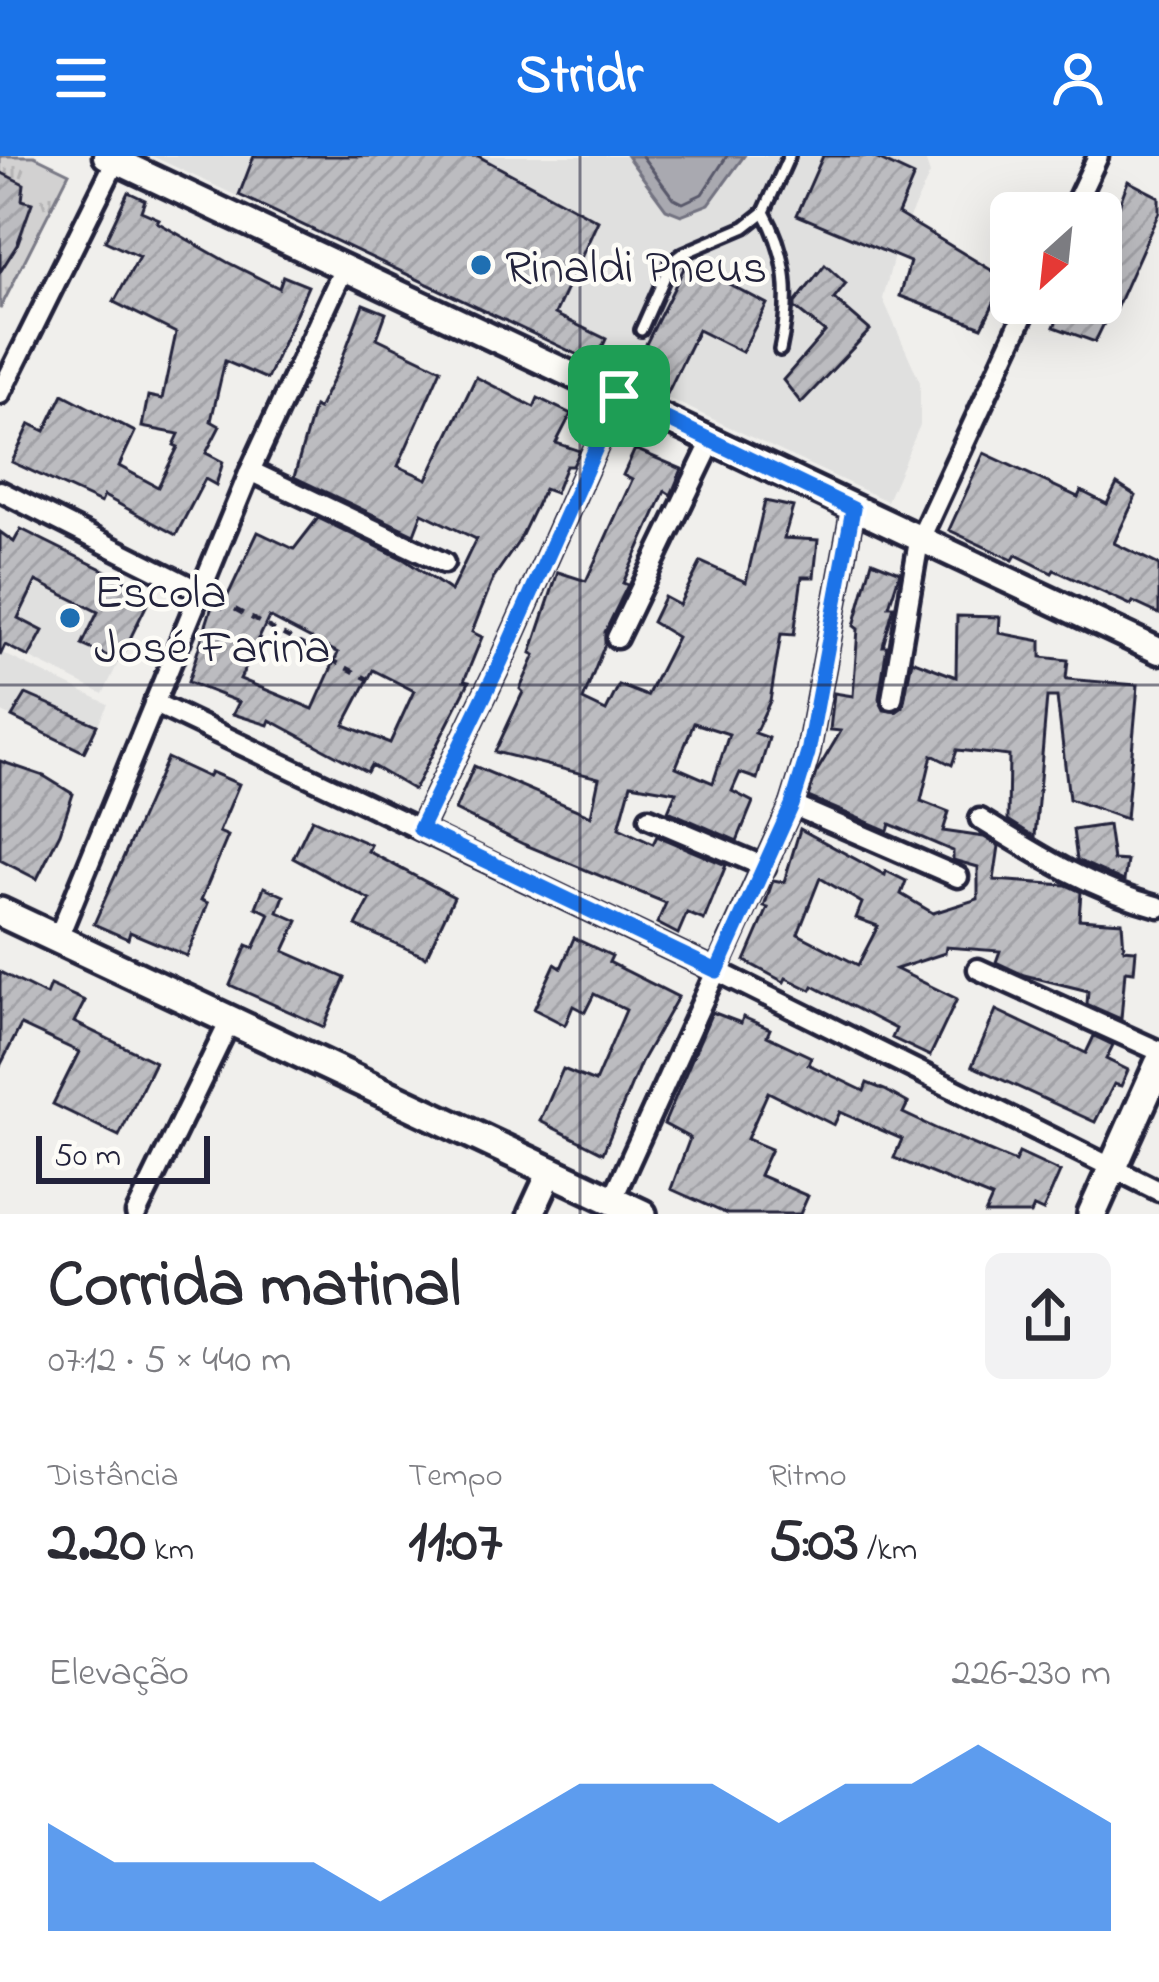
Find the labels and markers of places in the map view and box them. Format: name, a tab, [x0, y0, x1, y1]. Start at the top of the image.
place label: Rinaldi Pneus	[505, 235, 767, 305]
marker: Rinaldi Pneus	[468, 252, 494, 278]
pin	[568, 345, 670, 447]
place label: Escola José Farina	[94, 560, 330, 685]
marker: Escola José Farina	[57, 605, 83, 631]

